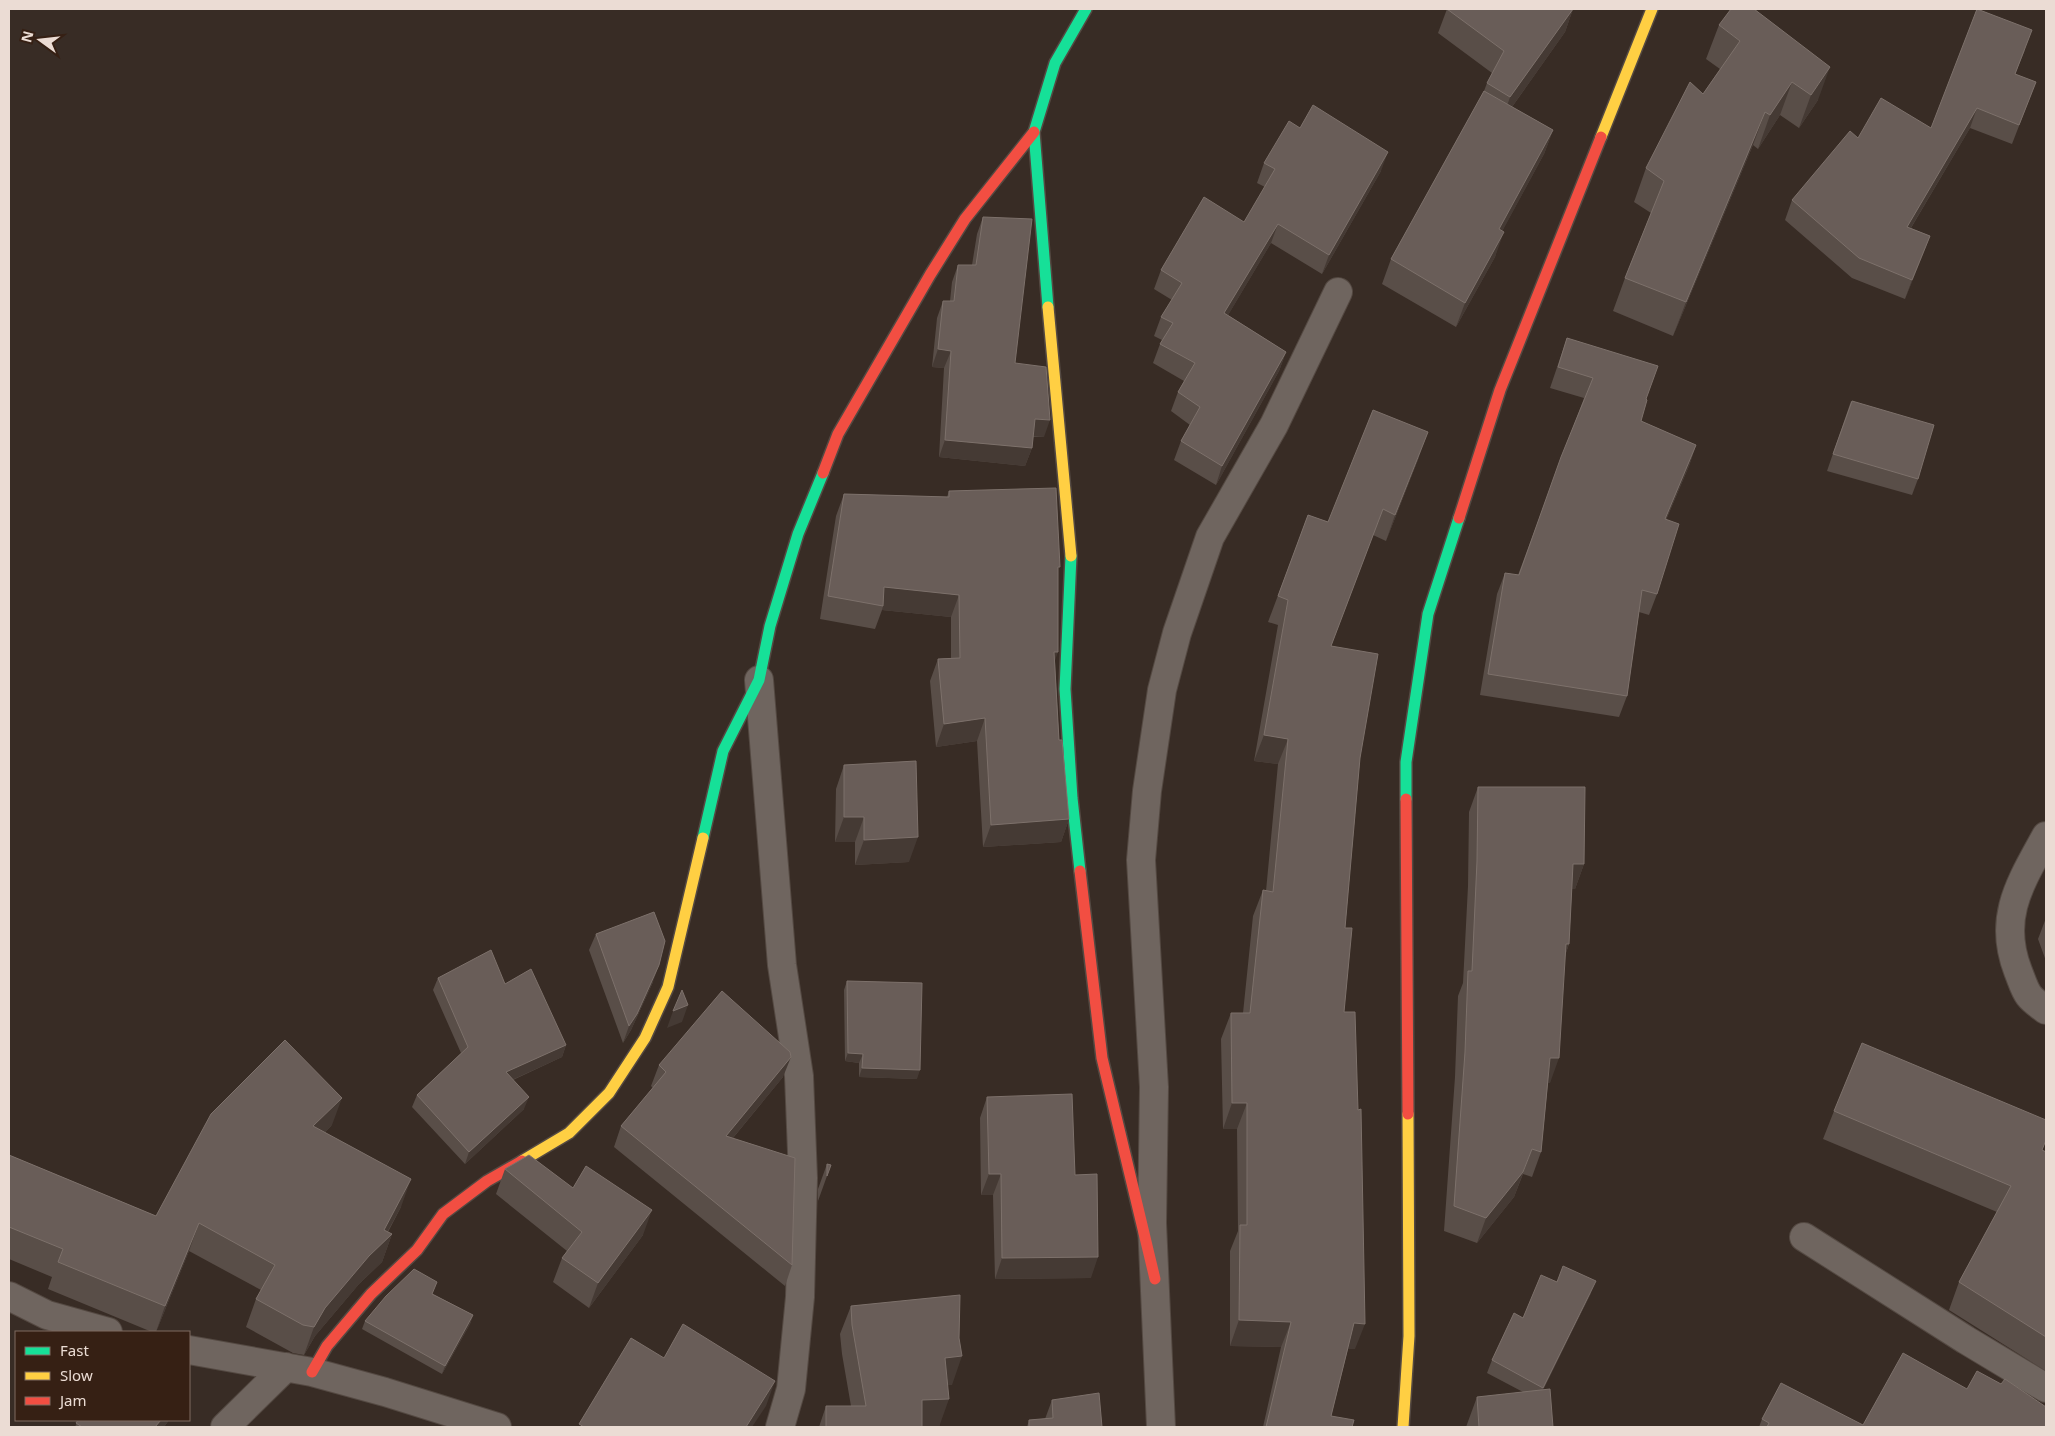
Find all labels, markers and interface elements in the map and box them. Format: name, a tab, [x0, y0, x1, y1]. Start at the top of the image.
north arrow	[15, 15, 65, 65]
text: N	[16, 29, 38, 44]
legend	[15, 1331, 190, 1421]
text: Fast	[60, 1340, 89, 1360]
text: Slow	[60, 1365, 93, 1385]
text: Jam	[58, 1390, 87, 1410]

